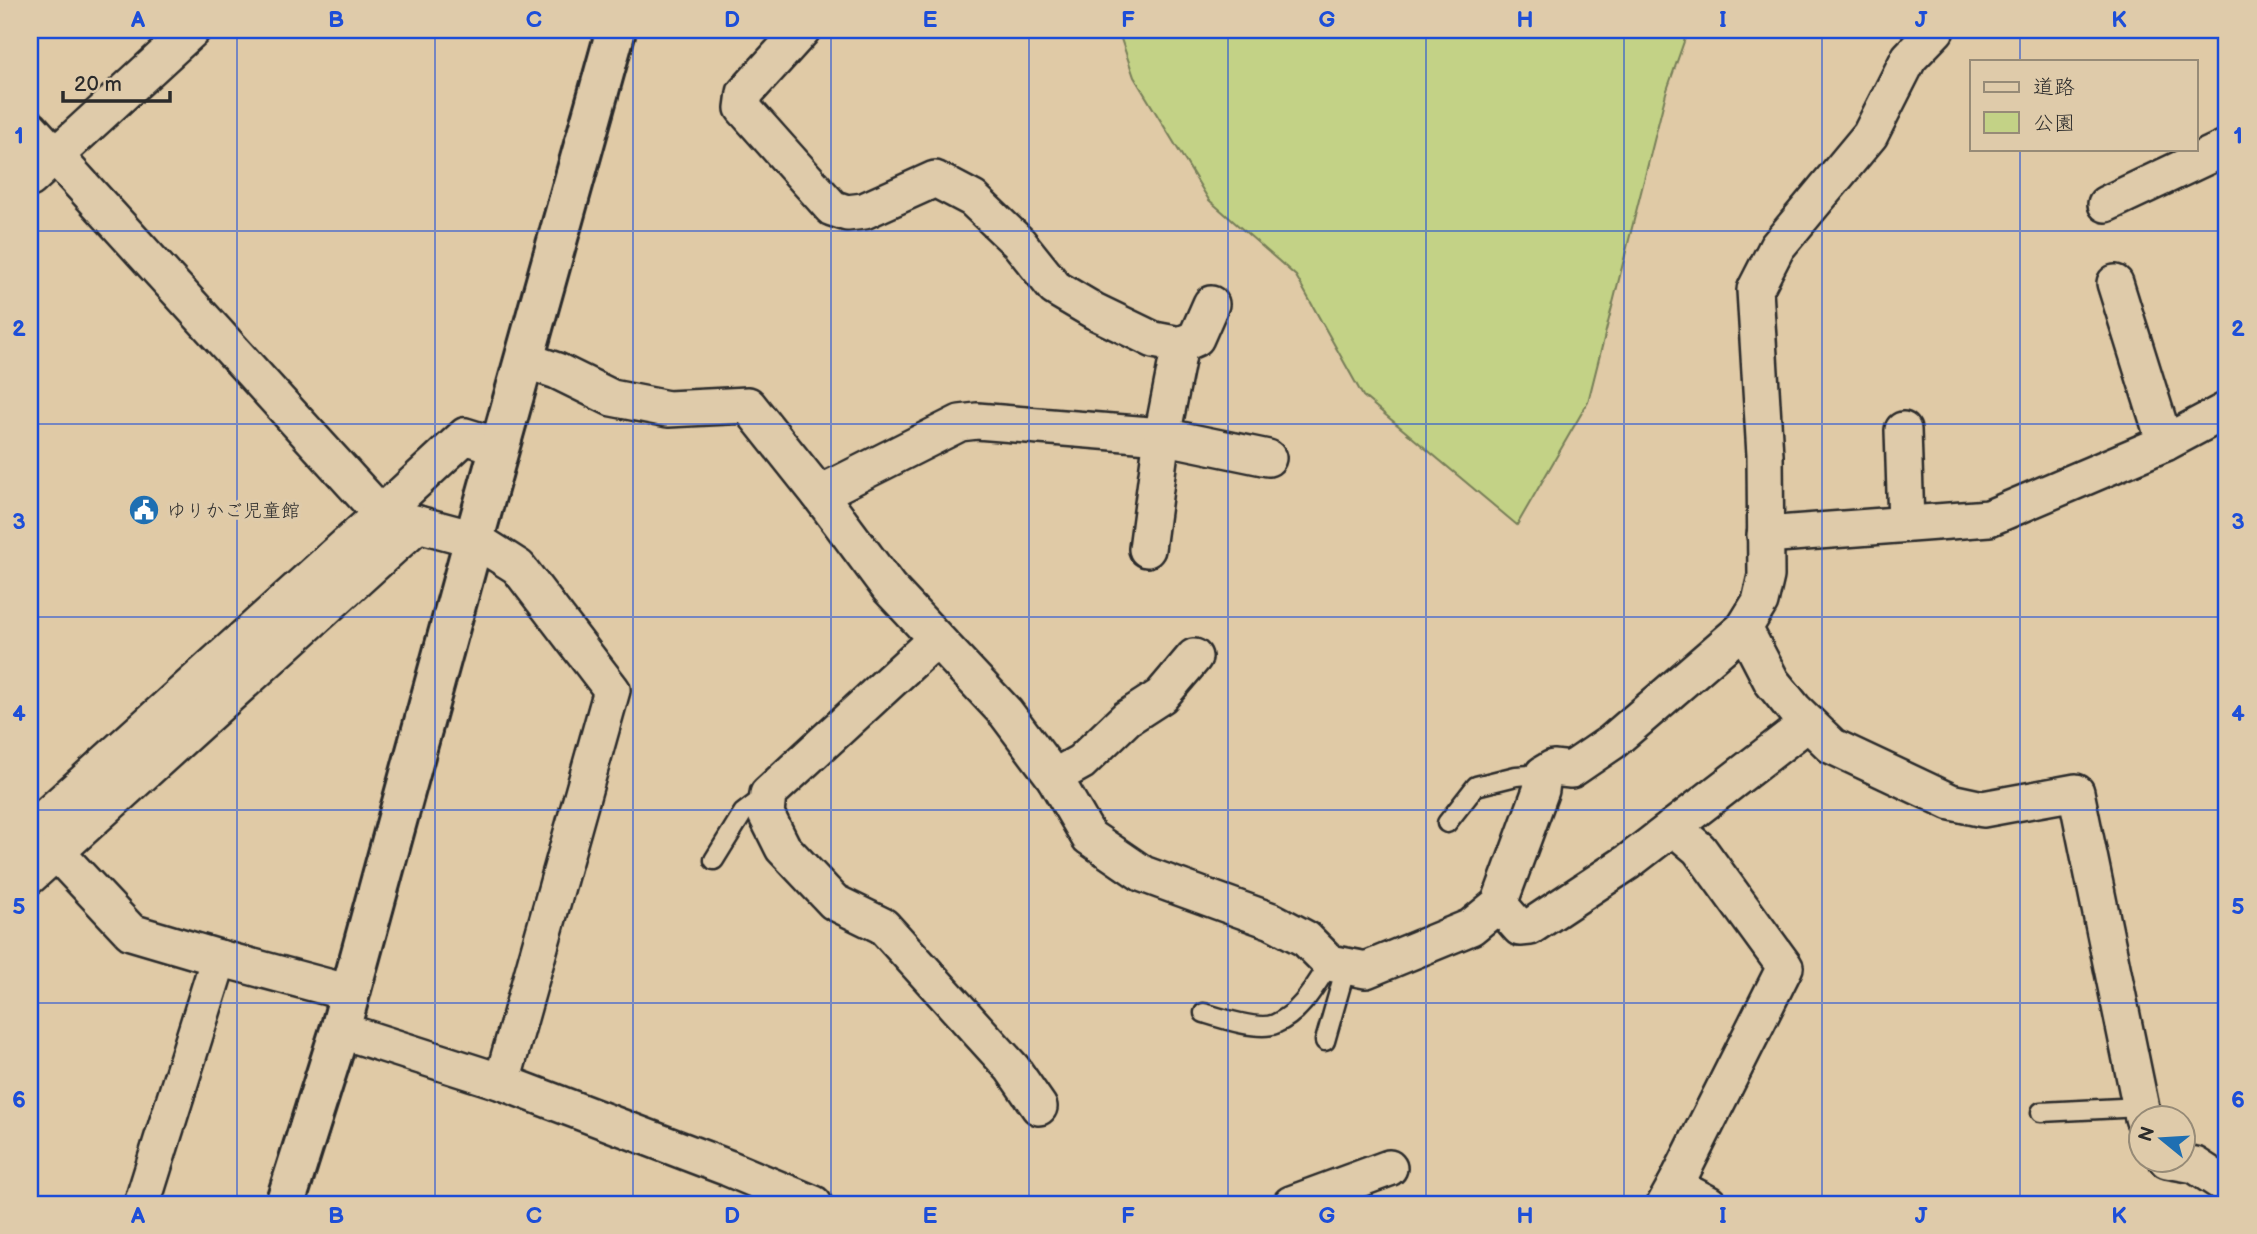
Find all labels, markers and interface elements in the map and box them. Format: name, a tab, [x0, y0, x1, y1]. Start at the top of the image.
text: A	[130, 6, 146, 34]
text: B	[328, 6, 344, 34]
text: C	[526, 6, 542, 34]
text: D	[724, 6, 740, 34]
text: E	[923, 6, 938, 34]
text: F	[1121, 6, 1135, 34]
text: G	[1319, 6, 1336, 34]
text: H	[1516, 6, 1534, 34]
text: I	[1719, 6, 1727, 34]
text: J	[1915, 6, 1928, 34]
text: K	[2111, 6, 2127, 34]
scale bar	[63, 60, 170, 104]
legend	[1970, 60, 2198, 150]
text: 20 m	[74, 72, 122, 97]
text: 道路	[2033, 75, 2075, 100]
text: 公園	[2033, 111, 2075, 136]
text: 1	[14, 122, 24, 150]
text: 1	[2233, 122, 2243, 150]
text: 2	[12, 315, 26, 343]
text: 2	[2231, 315, 2245, 343]
public building icon: ゆりかご児童館	[127, 493, 161, 527]
place label: ゆりかご児童館	[167, 500, 300, 523]
text: 3	[12, 508, 26, 536]
text: 3	[2231, 508, 2245, 536]
text: 4	[12, 700, 26, 728]
text: 4	[2231, 700, 2245, 728]
text: 5	[12, 893, 26, 921]
text: 5	[2231, 893, 2245, 921]
text: 6	[12, 1086, 26, 1114]
text: 6	[2231, 1086, 2245, 1114]
north arrow	[2128, 1104, 2198, 1174]
text: N	[2134, 1124, 2160, 1145]
text: A	[130, 1202, 146, 1230]
text: B	[328, 1202, 344, 1230]
text: C	[526, 1202, 542, 1230]
text: D	[724, 1202, 740, 1230]
text: E	[923, 1202, 938, 1230]
text: F	[1121, 1202, 1135, 1230]
text: G	[1319, 1202, 1336, 1230]
text: H	[1516, 1202, 1534, 1230]
text: I	[1719, 1202, 1727, 1230]
text: J	[1915, 1202, 1928, 1230]
text: K	[2111, 1202, 2127, 1230]

